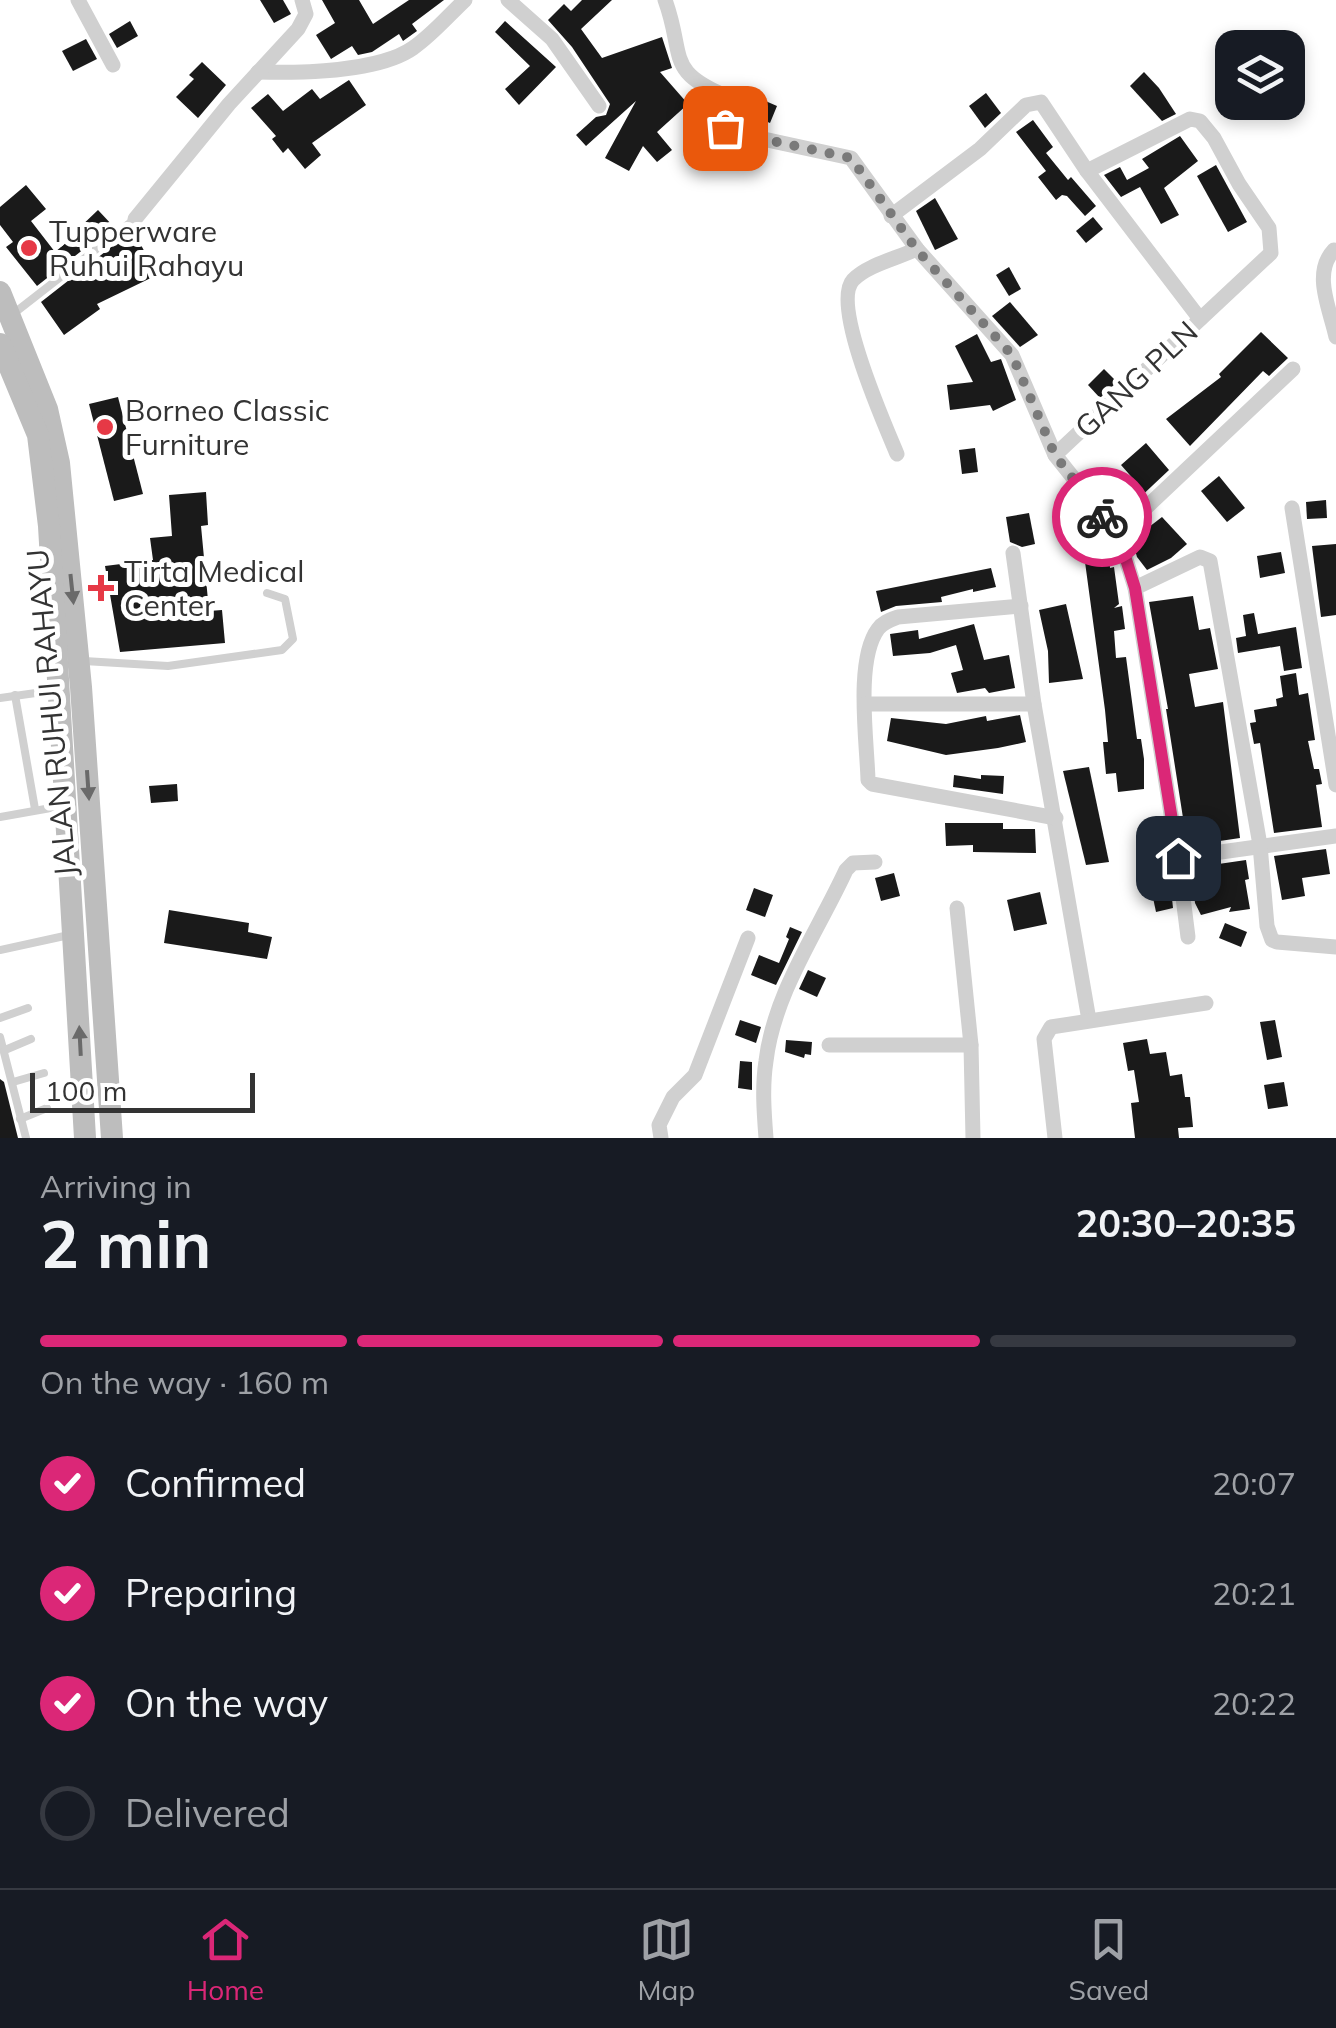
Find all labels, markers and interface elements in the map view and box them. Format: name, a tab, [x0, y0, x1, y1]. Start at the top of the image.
map controls	[1215, 30, 1305, 120]
button: layers	[1215, 30, 1305, 120]
pin	[683, 86, 768, 171]
icon: bag	[698, 101, 753, 156]
place label: Tupperware Ruhui Rahayu	[49, 212, 244, 284]
marker: Tupperware Ruhui Rahayu	[18, 237, 40, 259]
street label: GANG PLN	[1067, 312, 1205, 446]
place label: Borneo Classic Furniture	[125, 391, 330, 463]
marker: Borneo Classic Furniture	[94, 416, 116, 438]
courier	[1052, 467, 1152, 567]
icon: bike	[1075, 490, 1130, 545]
street label: JALAN RUHUI RAHAYU	[18, 548, 84, 878]
place label: Tirta Medical Center	[124, 552, 304, 624]
one-way arrow	[64, 573, 80, 605]
marker: Tirta Medical Center	[88, 575, 114, 601]
one-way arrow	[80, 769, 96, 801]
pin	[1136, 816, 1221, 901]
icon: home	[1151, 831, 1206, 886]
one-way arrow	[72, 1024, 88, 1056]
scale bar	[30, 1068, 255, 1112]
text: 100 m	[45, 1073, 127, 1108]
text: Arriving in	[40, 1166, 192, 1206]
text: 20:30–20:35	[1076, 1199, 1296, 1247]
text: 2 min	[40, 1203, 211, 1284]
text: On the way · 160 m	[40, 1362, 329, 1402]
icon: check	[40, 1456, 95, 1511]
text: Confirmed	[125, 1459, 306, 1507]
text: 20:07	[1212, 1463, 1296, 1503]
icon: check	[40, 1566, 95, 1621]
text: Preparing	[125, 1569, 297, 1617]
text: 20:21	[1212, 1573, 1296, 1613]
icon: check	[40, 1676, 95, 1731]
text: On the way	[125, 1679, 328, 1727]
text: 20:22	[1212, 1683, 1296, 1723]
text: Delivered	[125, 1789, 290, 1837]
tab: Home	[187, 1912, 264, 2007]
tab: Map	[637, 1912, 695, 2007]
tab: Saved	[1068, 1912, 1149, 2007]

